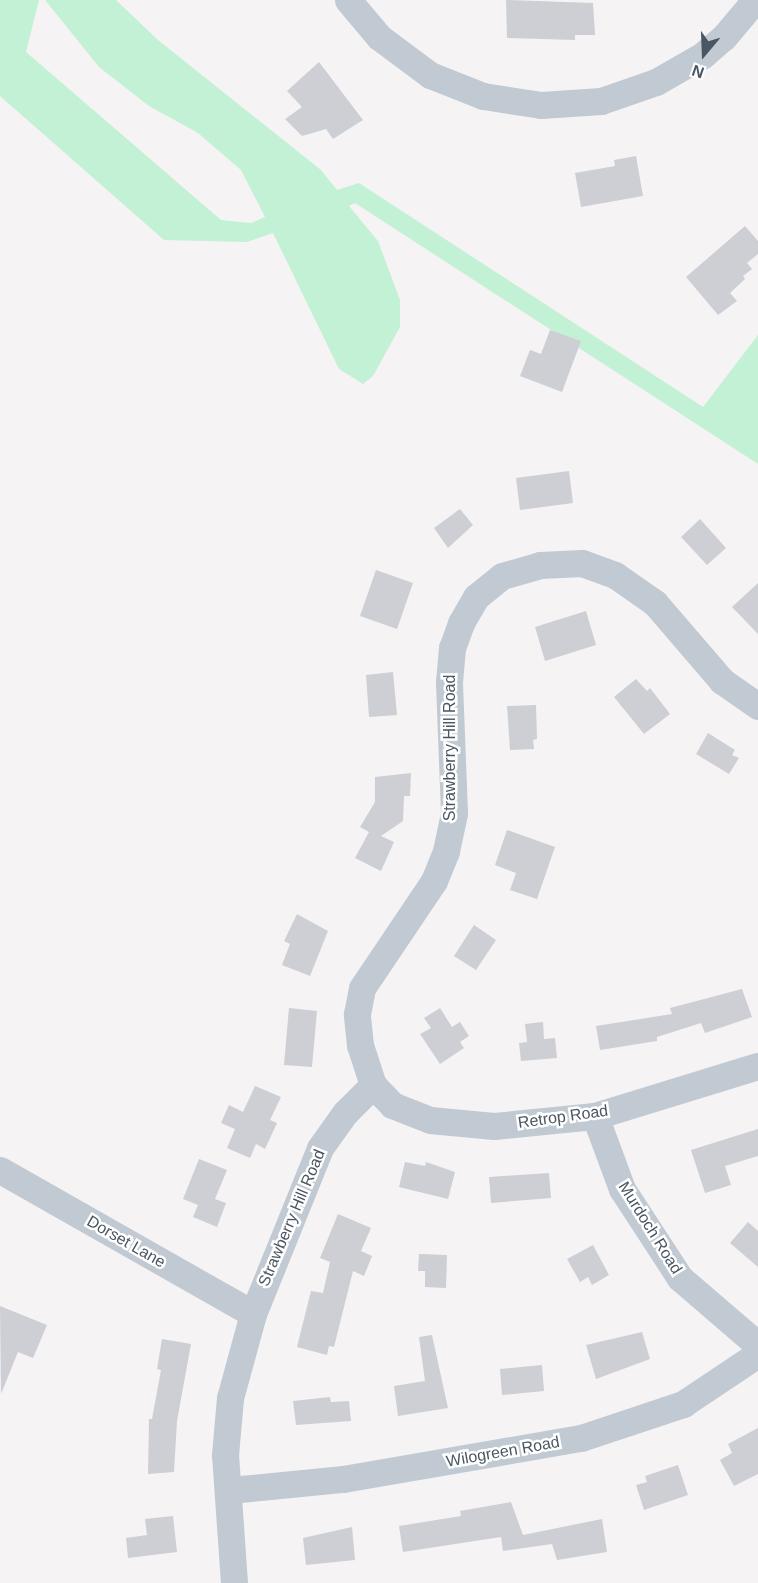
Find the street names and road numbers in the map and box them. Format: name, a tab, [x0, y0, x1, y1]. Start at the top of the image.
street label: Strawberry Hill Road	[440, 675, 460, 821]
street label: Retrop Road	[517, 1101, 609, 1133]
street label: Strawberry Hill Road	[255, 1147, 329, 1289]
street label: Murdoch Road	[614, 1178, 686, 1278]
street label: Dorset Lane	[83, 1212, 169, 1272]
street label: Wilogreen Road	[445, 1433, 561, 1471]

